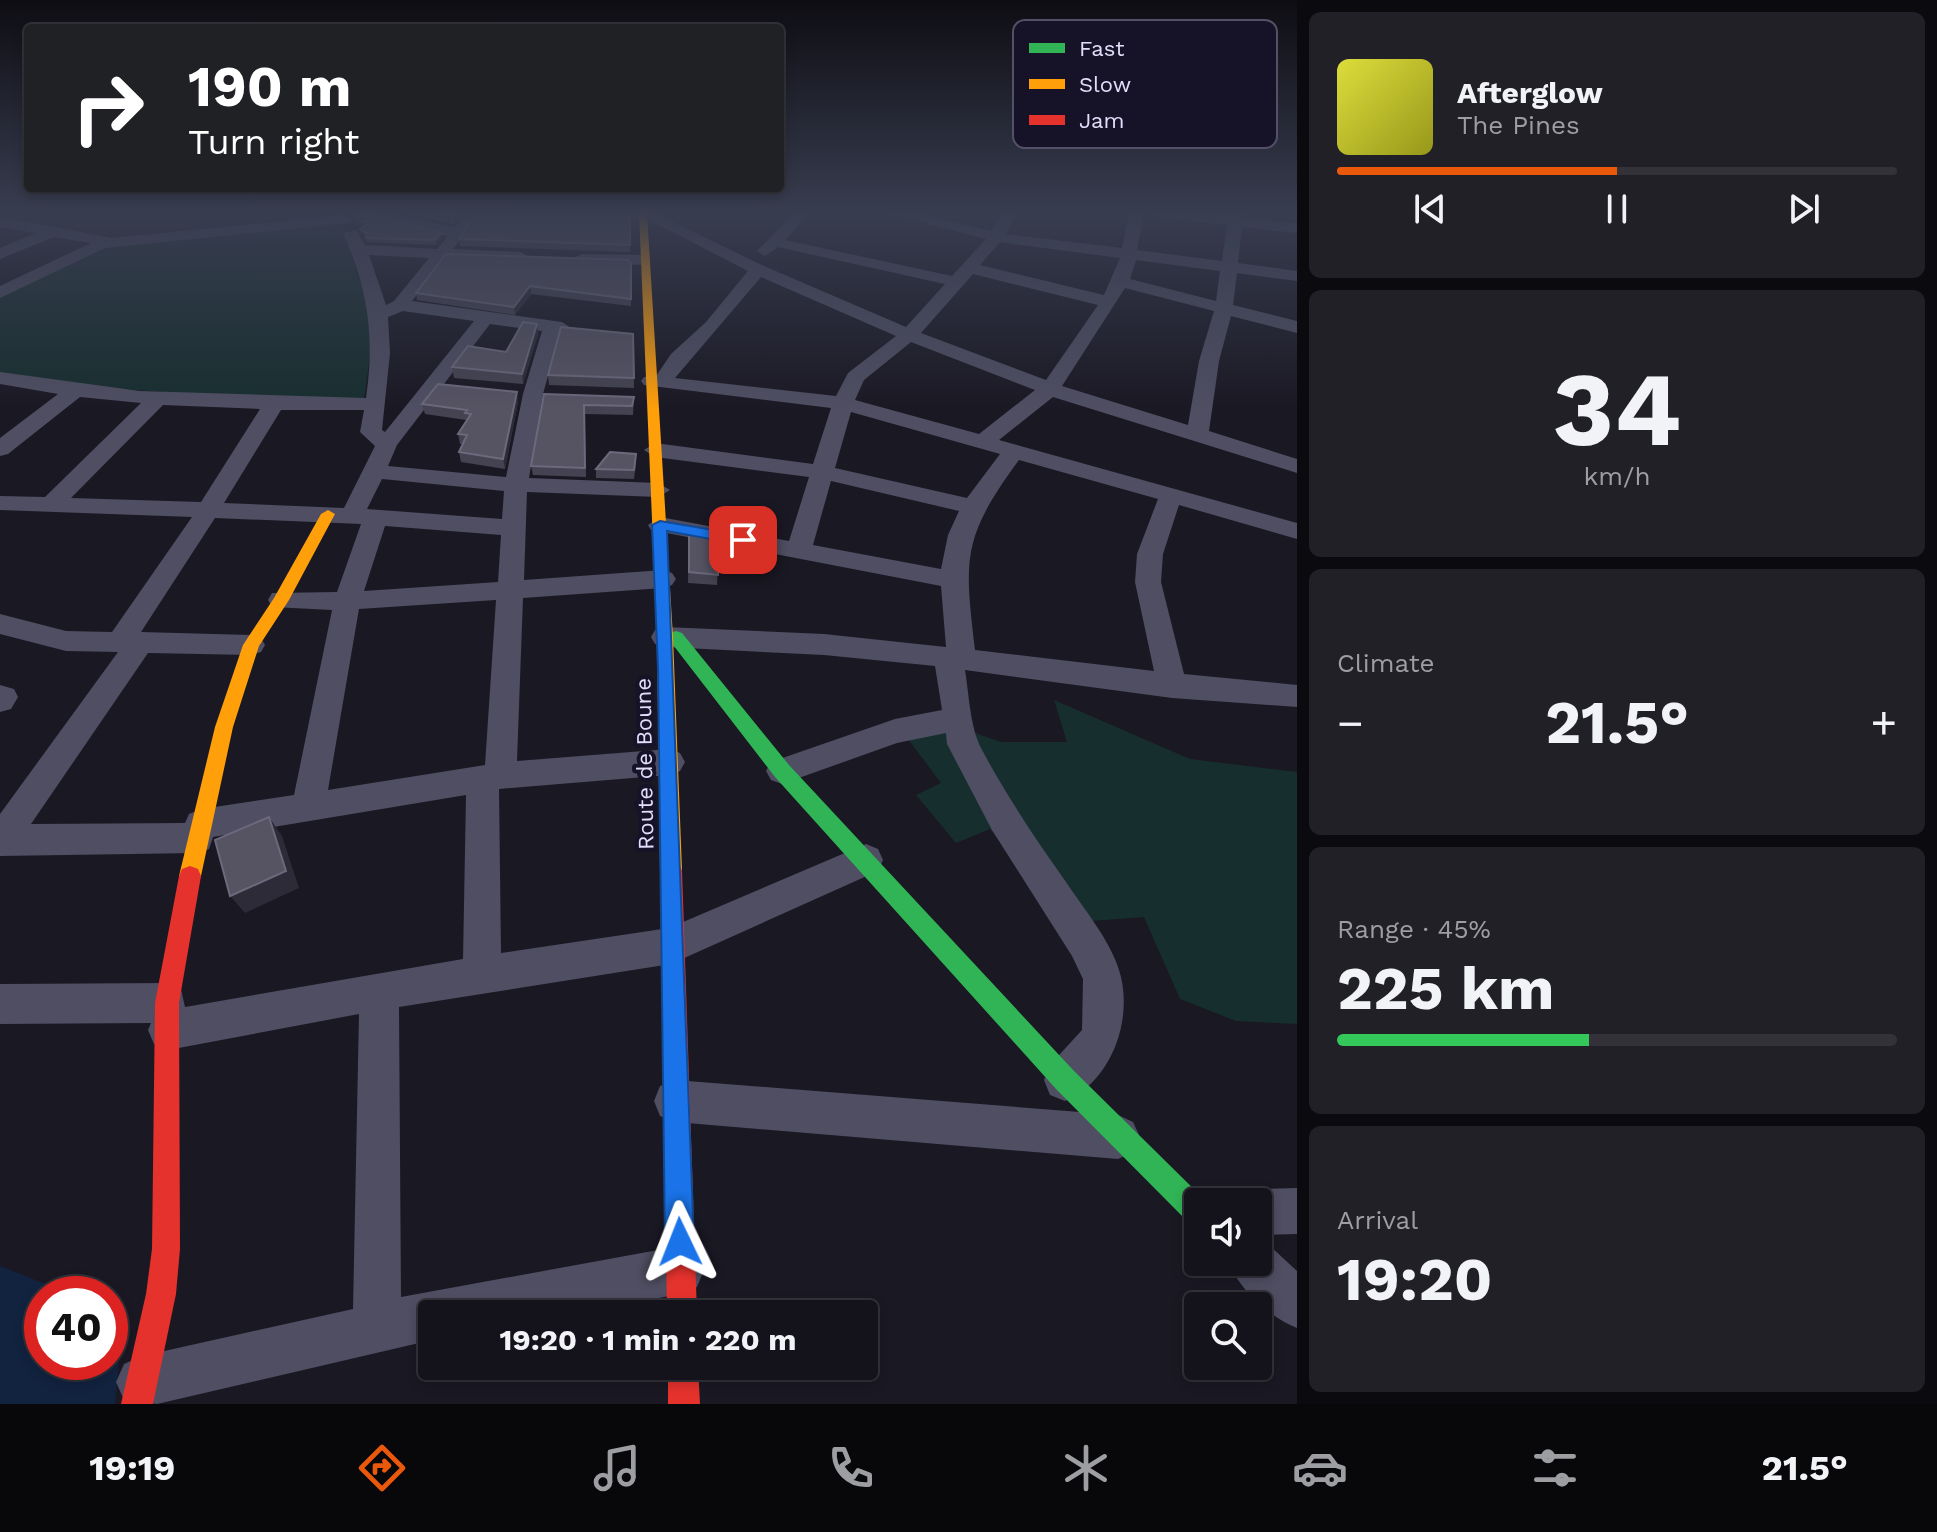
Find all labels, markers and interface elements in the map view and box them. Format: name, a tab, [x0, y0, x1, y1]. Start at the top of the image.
legend	[1013, 20, 1277, 148]
text: Fast	[1079, 36, 1125, 61]
text: 190 m	[188, 54, 351, 120]
icon: right	[56, 56, 160, 160]
text: Slow	[1079, 72, 1131, 97]
text: Afterglow	[1457, 75, 1603, 110]
text: Jam	[1079, 108, 1124, 133]
text: The Pines	[1457, 110, 1580, 140]
text: Turn right	[188, 121, 359, 163]
icon: previous	[1408, 187, 1452, 231]
icon: pause	[1595, 187, 1639, 231]
icon: next	[1782, 187, 1826, 231]
text: 34	[1553, 348, 1681, 470]
text: km/h	[1584, 461, 1650, 491]
pin	[709, 506, 777, 574]
icon: arrive	[721, 518, 765, 562]
text: Climate	[1337, 648, 1435, 678]
street label: Route de Boune	[631, 678, 658, 850]
text: 21.5°	[1545, 687, 1689, 758]
text: −	[1337, 697, 1364, 749]
text: +	[1870, 697, 1897, 749]
text: Range · 45%	[1337, 914, 1491, 944]
text: 225 km	[1337, 953, 1554, 1024]
map controls	[1184, 1188, 1272, 1380]
button: sound	[1184, 1188, 1272, 1276]
position arrow	[638, 1200, 722, 1284]
text: Arrival	[1337, 1205, 1418, 1235]
text: 19:20	[1337, 1244, 1492, 1315]
speed limit sign: 40	[24, 1276, 128, 1380]
button: search	[1184, 1292, 1272, 1380]
text: 19:20 · 1 min · 220 m	[499, 1322, 797, 1357]
icon: directions	[354, 1440, 410, 1496]
icon: music	[589, 1440, 645, 1496]
icon: phone	[823, 1440, 879, 1496]
icon: climate	[1058, 1440, 1114, 1496]
icon: car	[1292, 1440, 1348, 1496]
icon: filters	[1527, 1440, 1583, 1496]
text: 19:19	[89, 1447, 176, 1489]
text: 21.5°	[1761, 1447, 1848, 1489]

